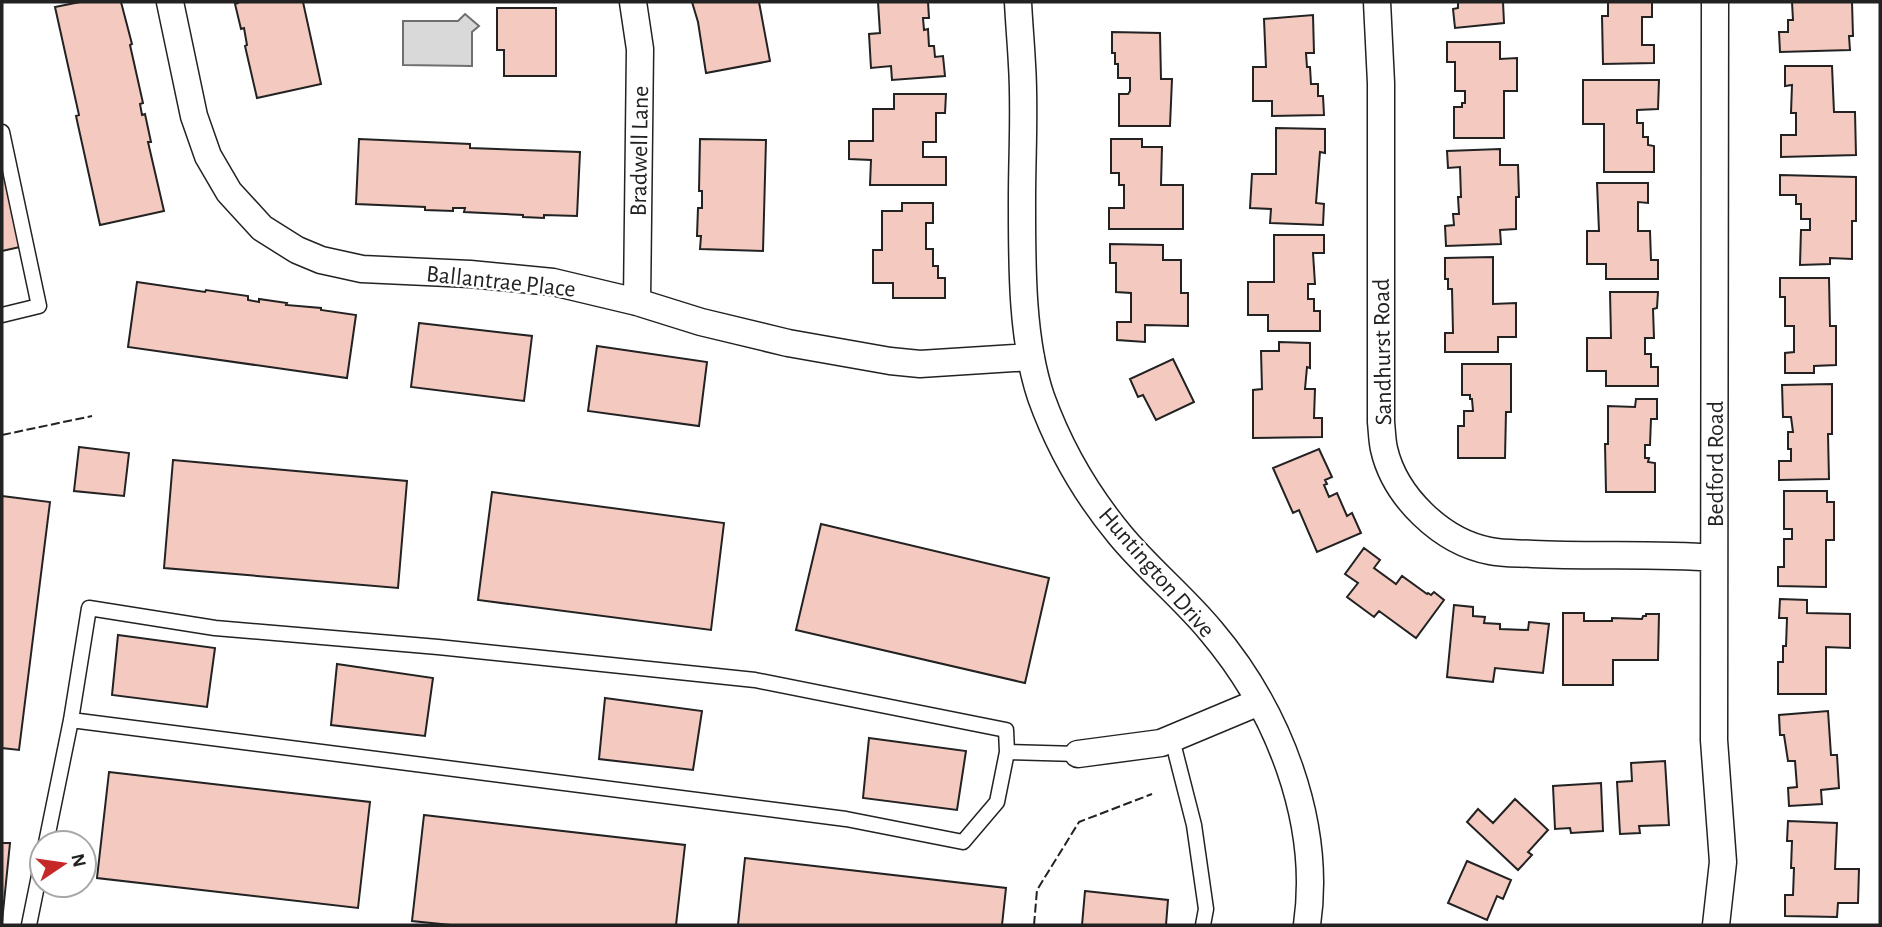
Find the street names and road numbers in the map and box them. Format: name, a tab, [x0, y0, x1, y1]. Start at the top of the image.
street label: Bradwell Lane	[627, 85, 653, 217]
street label: Ballantrae Place	[425, 262, 577, 302]
street label: Sandhurst Road	[1370, 278, 1396, 426]
street label: Bedford Road	[1704, 401, 1728, 527]
street label: Huntington Drive	[1094, 503, 1219, 642]

